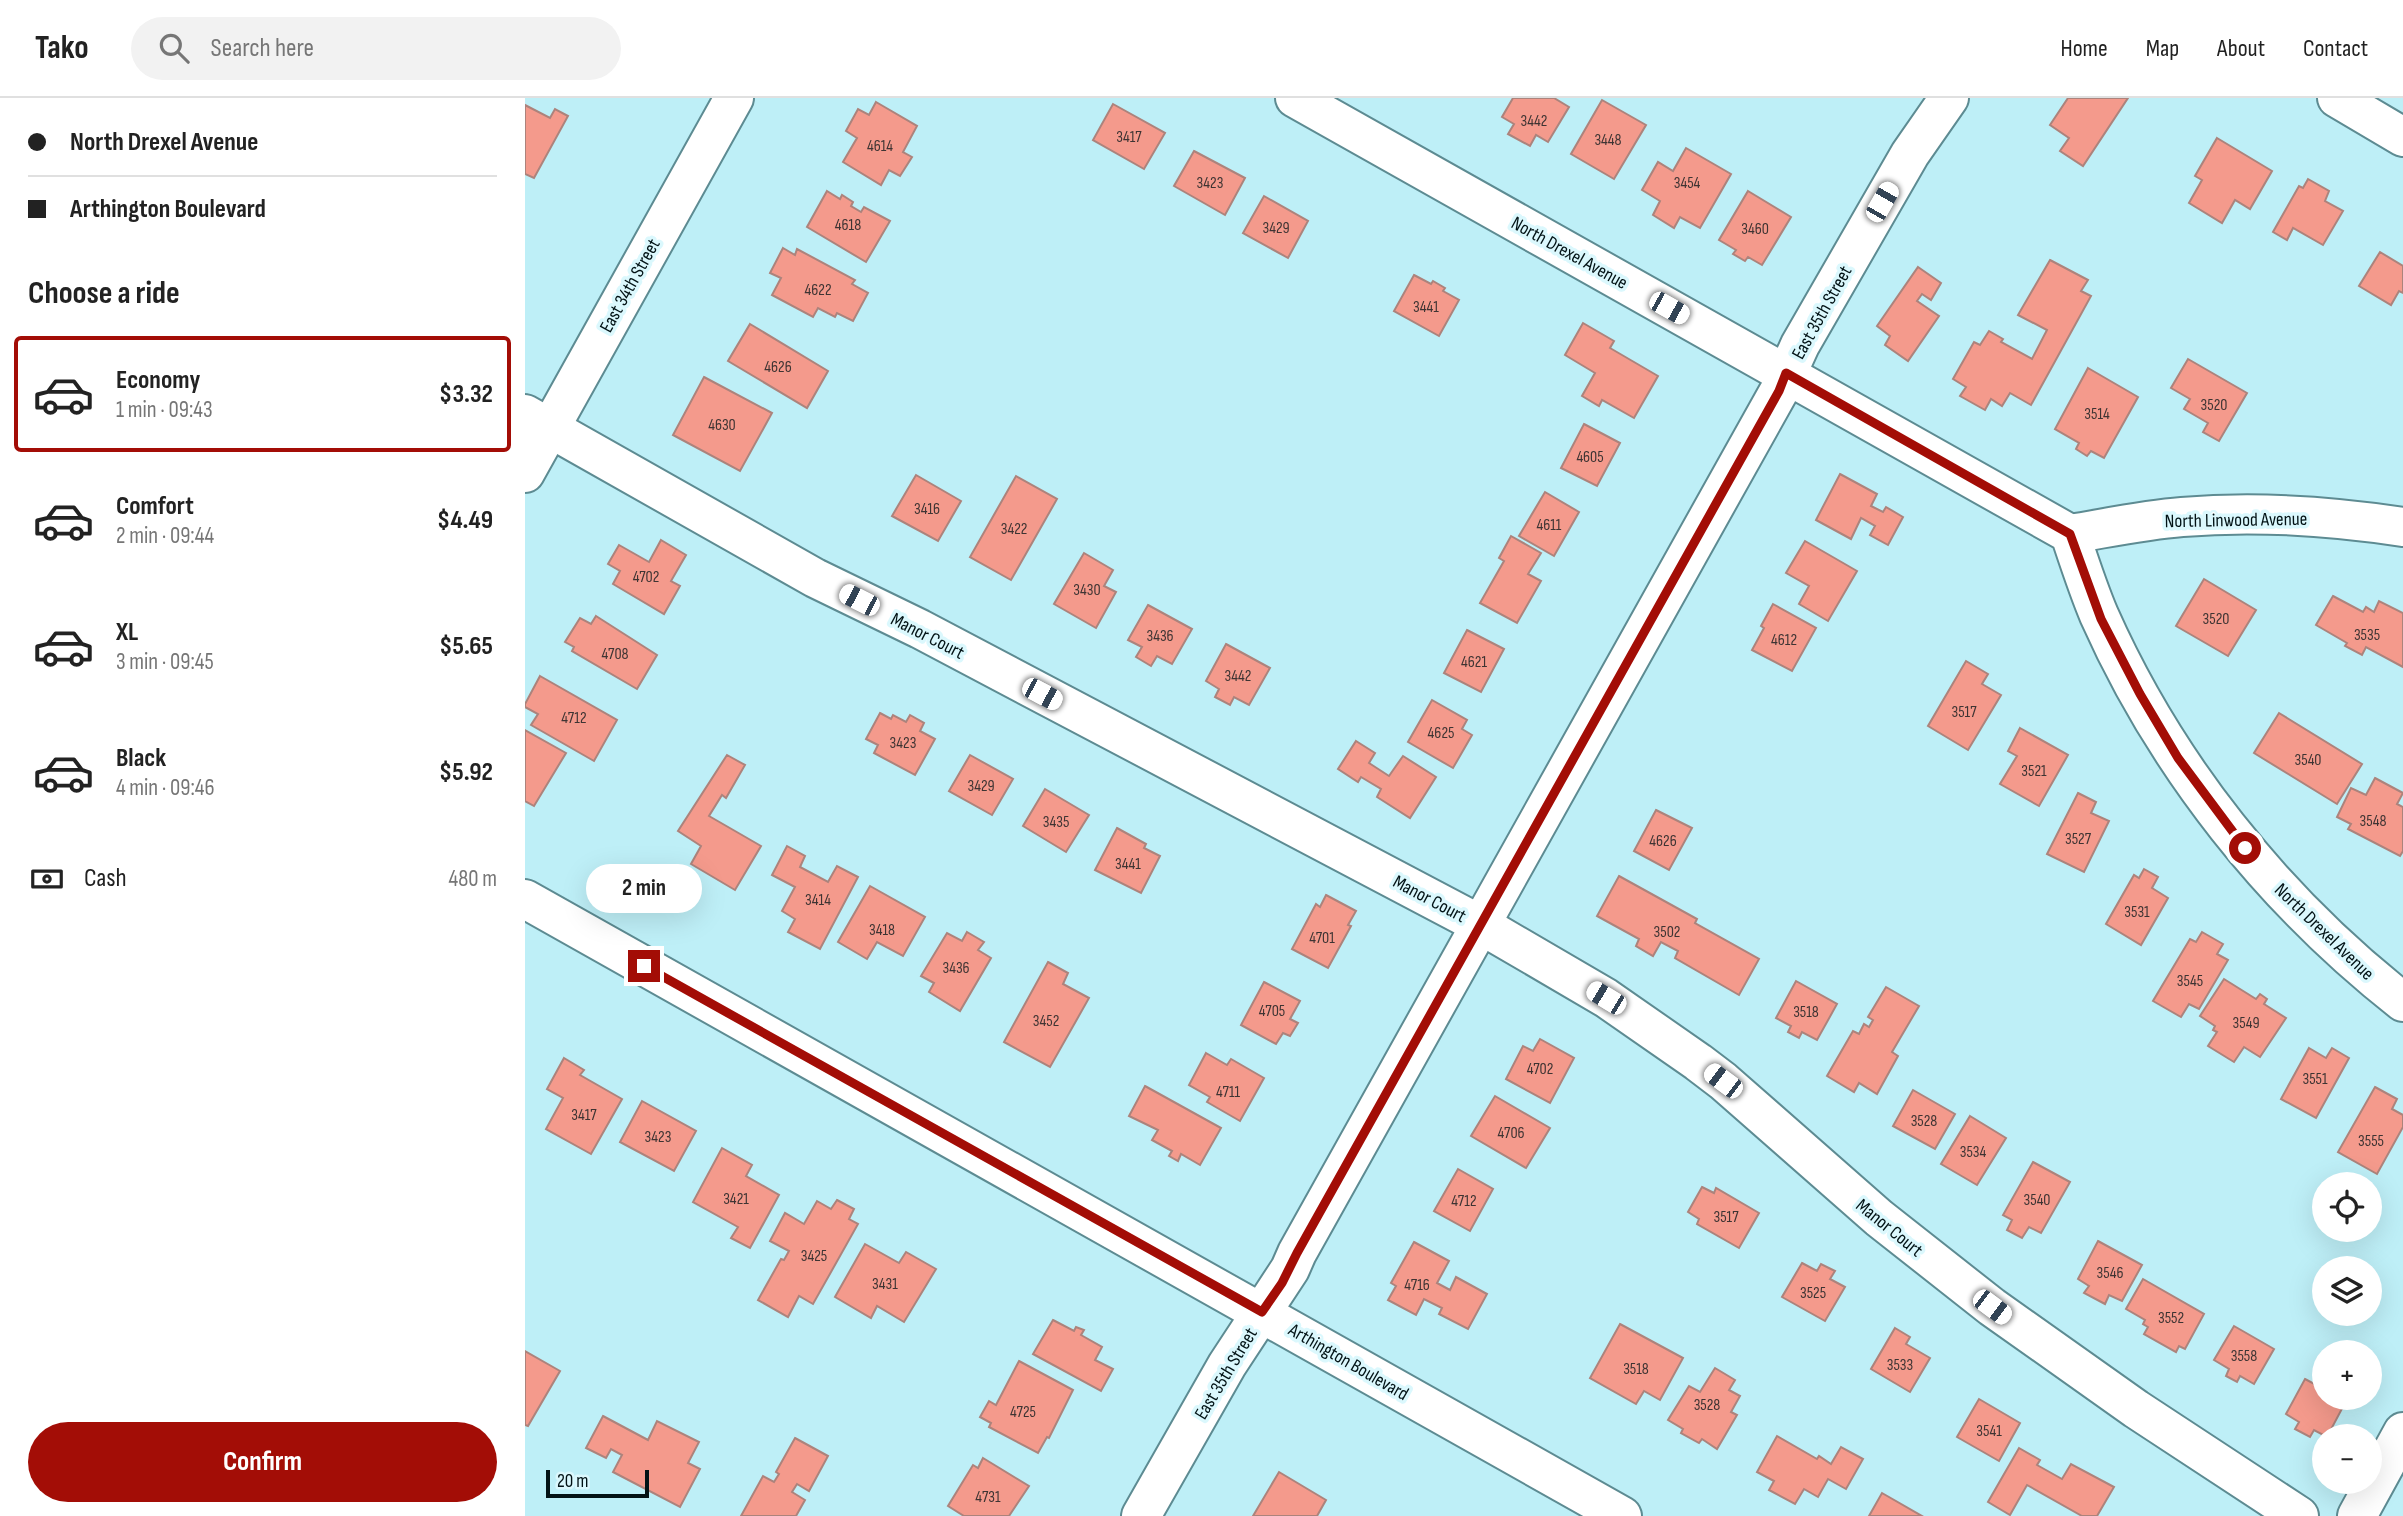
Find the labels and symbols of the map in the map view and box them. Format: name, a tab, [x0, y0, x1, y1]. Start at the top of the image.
house number: 3442	[1521, 112, 1547, 131]
house number: 3417	[1116, 128, 1142, 147]
house number: 3448	[1594, 131, 1622, 150]
house number: 4614	[867, 137, 893, 156]
house number: 3423	[1197, 174, 1223, 193]
house number: 3454	[1674, 174, 1701, 193]
car	[1863, 179, 1902, 225]
street label: North Drexel Avenue	[1507, 212, 1632, 295]
house number: 4618	[835, 216, 861, 235]
house number: 3429	[1262, 219, 1290, 238]
house number: 3460	[1741, 220, 1769, 239]
street label: East 34th Street	[595, 235, 666, 337]
street label: East 35th Street	[1787, 262, 1857, 363]
house number: 4622	[804, 281, 832, 300]
car	[1646, 289, 1693, 327]
house number: 3441	[1413, 298, 1439, 317]
house number: 4626	[764, 358, 792, 377]
house number: 3520	[2201, 396, 2227, 415]
house number: 3514	[2084, 405, 2110, 424]
house number: 4630	[708, 416, 736, 435]
house number: 4605	[1576, 448, 1604, 467]
house number: 3416	[914, 500, 940, 519]
street label: North Linwood Avenue	[2165, 508, 2308, 533]
house number: 4611	[1537, 516, 1562, 535]
house number: 3422	[1001, 520, 1027, 539]
house number: 4702	[633, 568, 659, 587]
car	[836, 581, 883, 619]
house number: 3430	[1073, 581, 1101, 600]
street label: Manor Court	[887, 608, 968, 665]
house number: 3520	[2203, 610, 2229, 629]
house number: 3535	[2354, 626, 2380, 645]
house number: 3436	[1146, 627, 1174, 646]
house number: 4612	[1771, 631, 1797, 650]
house number: 4708	[601, 645, 629, 664]
house number: 4621	[1461, 653, 1487, 672]
house number: 3442	[1225, 667, 1251, 686]
car	[1019, 675, 1066, 713]
house number: 3517	[1951, 703, 1977, 722]
house number: 4712	[561, 709, 587, 728]
house number: 4625	[1428, 724, 1454, 743]
house number: 3423	[890, 734, 916, 753]
house number: 3540	[2295, 751, 2322, 770]
house number: 3521	[2021, 762, 2047, 781]
house number: 3429	[967, 777, 995, 796]
house number: 3548	[2360, 812, 2386, 831]
house number: 3435	[1043, 813, 1069, 832]
house number: 3527	[2065, 830, 2092, 849]
house number: 4626	[1649, 832, 1677, 851]
route start	[2229, 832, 2261, 864]
house number: 3441	[1115, 855, 1141, 874]
callout: 2 min	[586, 864, 702, 914]
street label: Manor Court	[1389, 871, 1470, 928]
street label: North Drexel Avenue	[2269, 879, 2379, 985]
house number: 3414	[805, 891, 831, 910]
house number: 3531	[2124, 903, 2150, 922]
house number: 3418	[869, 921, 895, 940]
house number: 3502	[1654, 923, 1680, 942]
house number: 4701	[1309, 929, 1335, 948]
route end	[628, 950, 660, 982]
house number: 3436	[942, 959, 970, 978]
house number: 3545	[2177, 972, 2203, 991]
car	[1583, 978, 1630, 1018]
house number: 4705	[1259, 1002, 1285, 1021]
house number: 3518	[1793, 1003, 1819, 1022]
house number: 3452	[1033, 1012, 1059, 1031]
house number: 3549	[2233, 1014, 2259, 1033]
house number: 4702	[1527, 1060, 1553, 1079]
car	[1700, 1060, 1747, 1102]
house number: 3551	[2302, 1070, 2328, 1089]
house number: 4711	[1216, 1083, 1241, 1102]
house number: 3417	[571, 1106, 597, 1125]
house number: 3528	[1911, 1112, 1937, 1131]
house number: 4706	[1497, 1124, 1525, 1143]
house number: 3423	[645, 1128, 671, 1147]
house number: 3555	[2358, 1132, 2384, 1151]
house number: 3534	[1960, 1143, 1987, 1162]
house number: 3421	[723, 1190, 749, 1209]
house number: 3540	[2024, 1191, 2051, 1210]
house number: 4712	[1451, 1192, 1477, 1211]
street label: Manor Court	[1851, 1194, 1927, 1262]
house number: 3517	[1713, 1208, 1739, 1227]
house number: 3425	[801, 1247, 827, 1266]
house number: 3546	[2097, 1264, 2123, 1283]
house number: 3431	[872, 1275, 898, 1294]
house number: 4716	[1404, 1276, 1430, 1295]
house number: 3525	[1800, 1284, 1826, 1303]
car	[1969, 1286, 2016, 1328]
house number: 3552	[2158, 1309, 2184, 1328]
street label: Arthington Boulevard	[1283, 1318, 1412, 1406]
street label: East 35th Street	[1190, 1323, 1263, 1424]
house number: 3558	[2231, 1347, 2257, 1366]
house number: 3533	[1887, 1356, 1913, 1375]
house number: 3518	[1623, 1360, 1649, 1379]
house number: 3528	[1694, 1396, 1720, 1415]
house number: 4725	[1010, 1403, 1036, 1422]
house number: 3541	[1976, 1422, 2002, 1441]
scale bar	[546, 1467, 649, 1499]
house number: 4731	[975, 1488, 1001, 1507]

